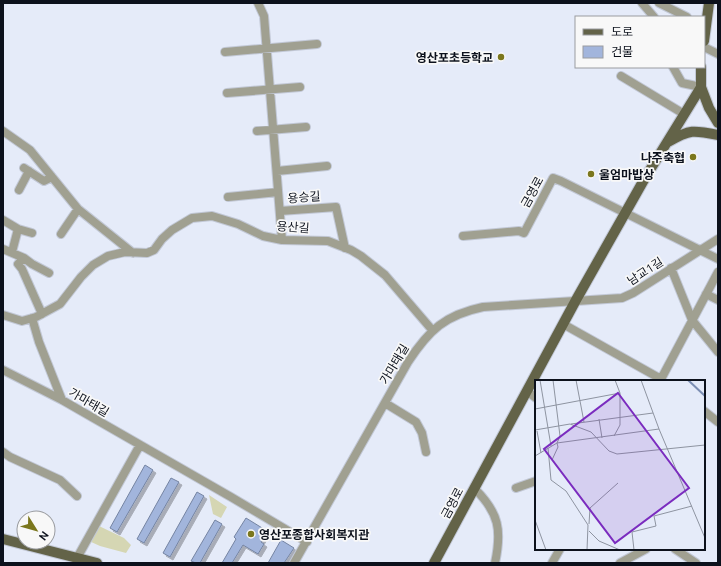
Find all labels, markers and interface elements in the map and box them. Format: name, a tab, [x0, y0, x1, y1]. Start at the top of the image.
legend	[575, 16, 705, 68]
text: 도로	[611, 25, 633, 38]
text: 건물	[611, 45, 633, 58]
place label: 영산포초등학교	[416, 51, 493, 64]
marker: 영산포초등학교	[496, 52, 506, 62]
place label: 나주축협	[641, 151, 685, 164]
marker: 나주축협	[688, 152, 698, 162]
place label: 울엄마밥상	[599, 168, 654, 181]
marker: 울엄마밥상	[586, 169, 596, 179]
street label: 금영로	[518, 174, 546, 210]
street label: 용승길	[287, 189, 321, 205]
street label: 용산길	[276, 219, 310, 235]
street label: 남교1길	[625, 255, 665, 287]
street label: 가마태길	[377, 342, 411, 386]
inset map	[535, 380, 705, 550]
street label: 가마태길	[67, 385, 111, 419]
street label: 금영로	[438, 485, 466, 521]
north arrow	[16, 510, 56, 550]
place label: 영산포종합사회복지관	[259, 528, 369, 541]
text: N	[37, 529, 51, 543]
marker: 영산포종합사회복지관	[246, 529, 256, 539]

